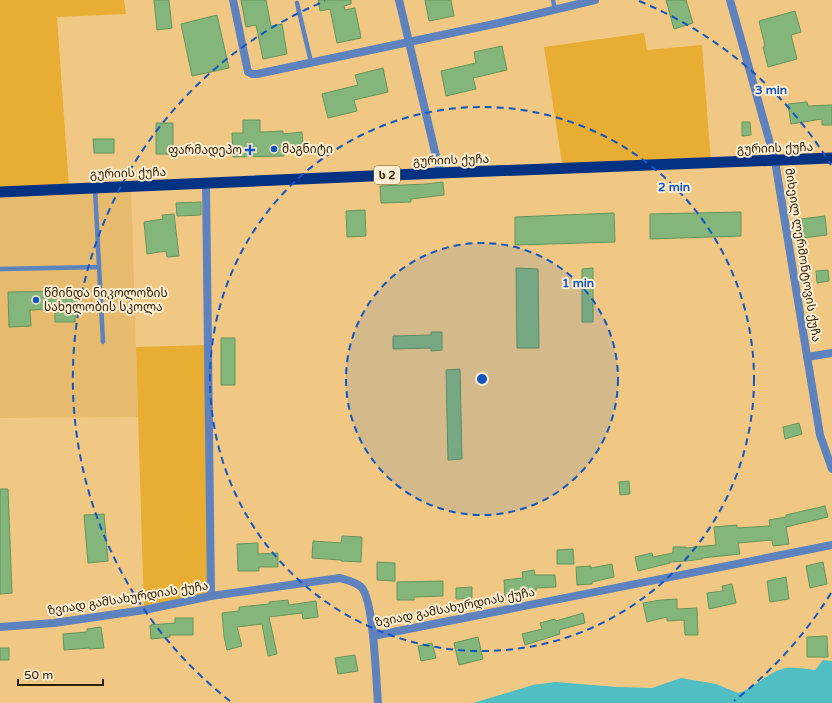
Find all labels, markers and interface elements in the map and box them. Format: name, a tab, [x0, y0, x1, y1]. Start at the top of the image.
text: 3 min	[755, 83, 787, 97]
street label: გურიის ქუჩა	[737, 140, 813, 156]
place label: მაგნიტი	[282, 142, 333, 156]
place label: ფარმადეპო	[168, 143, 242, 158]
marker: მაგნიტი	[269, 144, 279, 154]
marker: ფარმადეპო	[245, 145, 255, 155]
street label: გურიის ქუჩა	[413, 152, 489, 168]
street label: გურიის ქუჩა	[90, 165, 166, 181]
road number: ს 2	[374, 166, 400, 184]
street label: მიხეილ ლერმონტოვის ქუჩა	[781, 167, 824, 343]
text: 2 min	[658, 180, 690, 194]
text: 1 min	[562, 276, 594, 290]
place label: წმინდა ნიკოლოზის სახელობის სკოლა	[44, 286, 168, 315]
marker: წმინდა ნიკოლოზის სახელობის სკოლა	[31, 295, 41, 305]
centre of rings	[475, 372, 489, 386]
street label: ზვიად გამსახურდიას ქუჩა	[47, 578, 209, 619]
street label: ზვიად გამსახურდიას ქუჩა	[374, 585, 536, 630]
scale bar	[18, 661, 103, 687]
text: 50 m	[24, 668, 53, 682]

